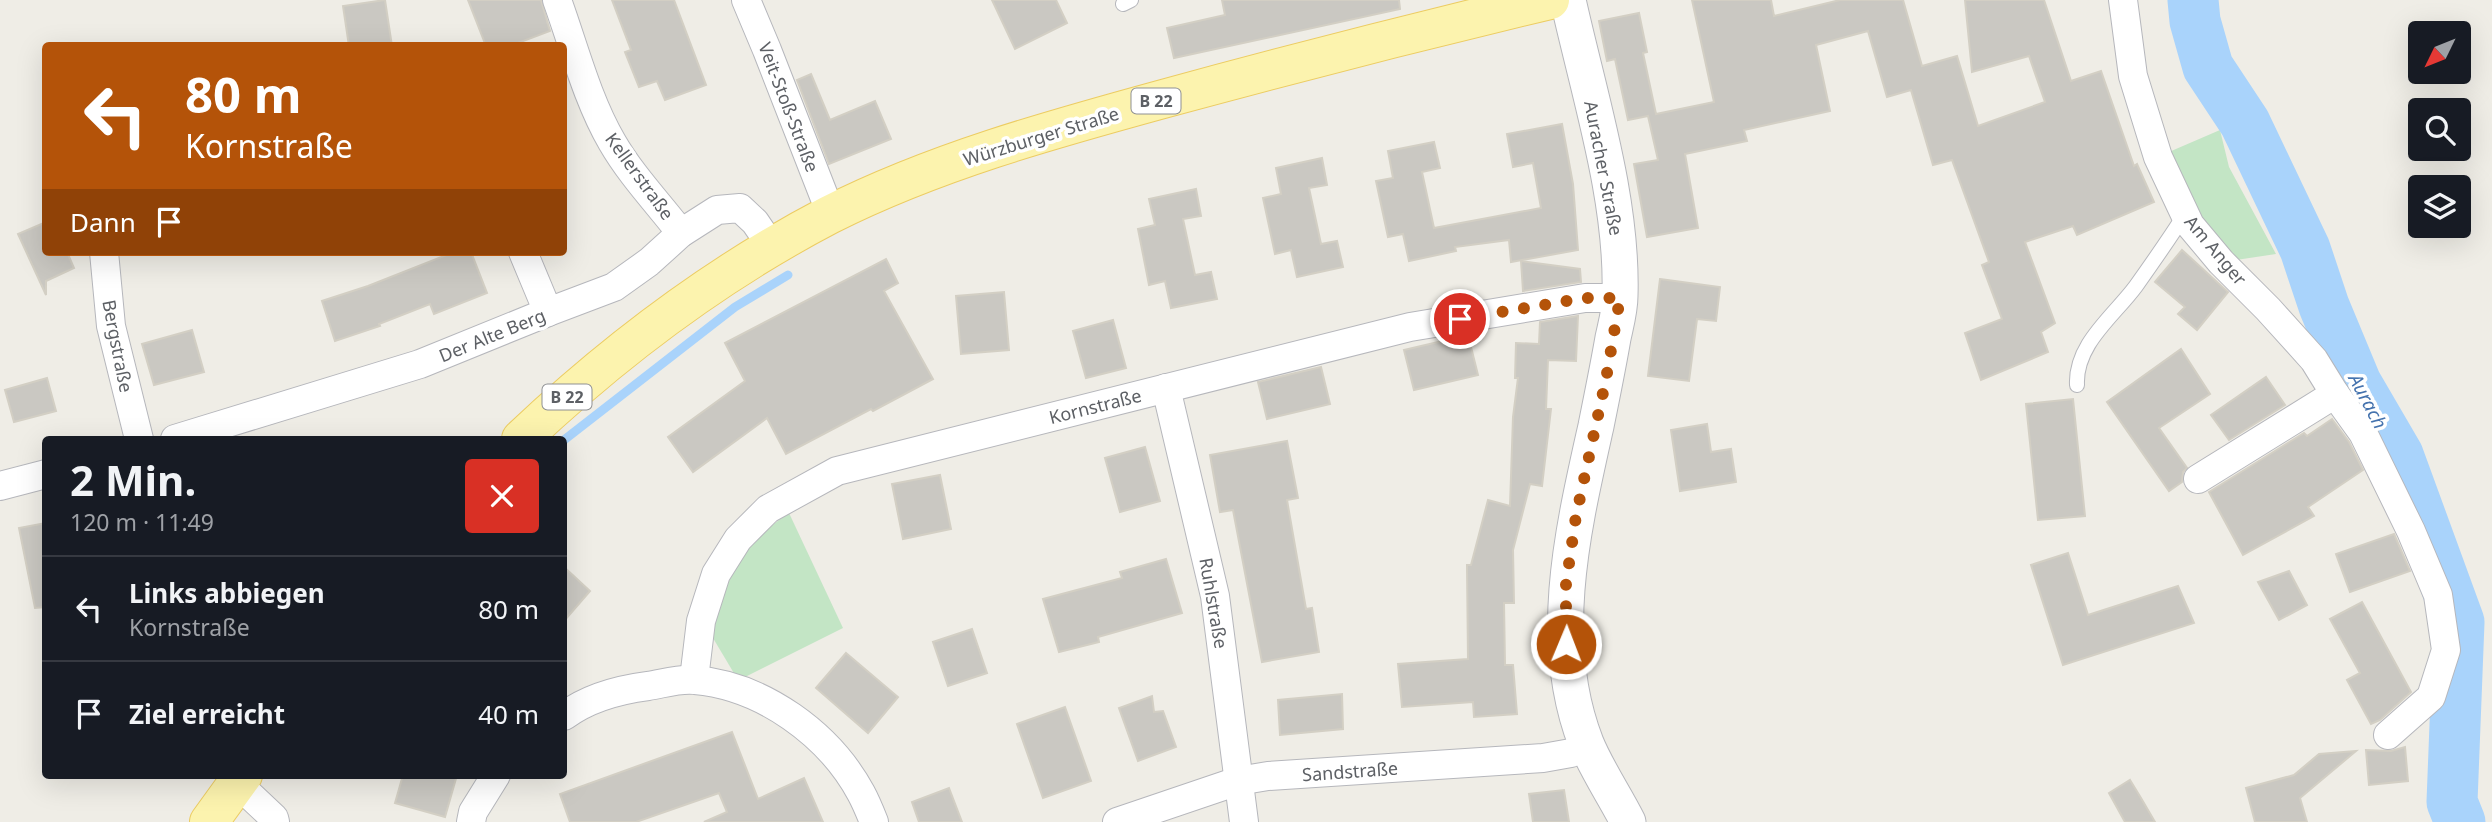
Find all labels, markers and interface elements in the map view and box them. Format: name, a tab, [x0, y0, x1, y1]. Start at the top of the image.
north arrow	[2408, 21, 2471, 84]
map controls	[2408, 21, 2471, 238]
street label: Veit-Stoß-Straße	[753, 39, 825, 175]
text: 80 m	[185, 61, 302, 127]
icon: left	[70, 70, 161, 161]
road number: B 22	[1132, 88, 1180, 114]
button: search	[2408, 98, 2471, 161]
street label: Auracher Straße	[1579, 99, 1629, 237]
street label: Würzburger Straße	[960, 101, 1122, 171]
text: Kornstraße	[185, 124, 353, 167]
street label: Kellerstraße	[600, 128, 680, 224]
button: layers	[2408, 175, 2471, 238]
icon: arrive	[150, 203, 188, 241]
text: Dann	[70, 204, 136, 240]
street label: Am Anger	[2180, 210, 2253, 290]
pin	[1430, 289, 1490, 349]
street label: Bergstraße	[97, 298, 139, 394]
icon: arrive	[1441, 300, 1479, 338]
street label: Der Alte Berg	[435, 303, 549, 367]
water label: Aurach	[2342, 367, 2393, 433]
street label: Kornstraße	[1046, 383, 1144, 429]
road number: B 22	[542, 384, 592, 410]
text: 2 Min.	[70, 451, 196, 508]
button: close	[465, 459, 539, 533]
text: 120 m · 11:49	[70, 506, 214, 538]
street label: Ruhlstraße	[1194, 556, 1234, 650]
text: Links abbiegen	[129, 575, 325, 611]
icon: left	[70, 590, 108, 628]
text: 80 m	[478, 591, 539, 627]
position arrow	[1529, 607, 1603, 681]
text: Kornstraße	[129, 611, 250, 643]
icon: arrive	[70, 695, 108, 733]
text: Ziel erreicht	[129, 696, 285, 732]
text: 40 m	[478, 696, 539, 732]
street label: Sandstraße	[1301, 756, 1399, 786]

